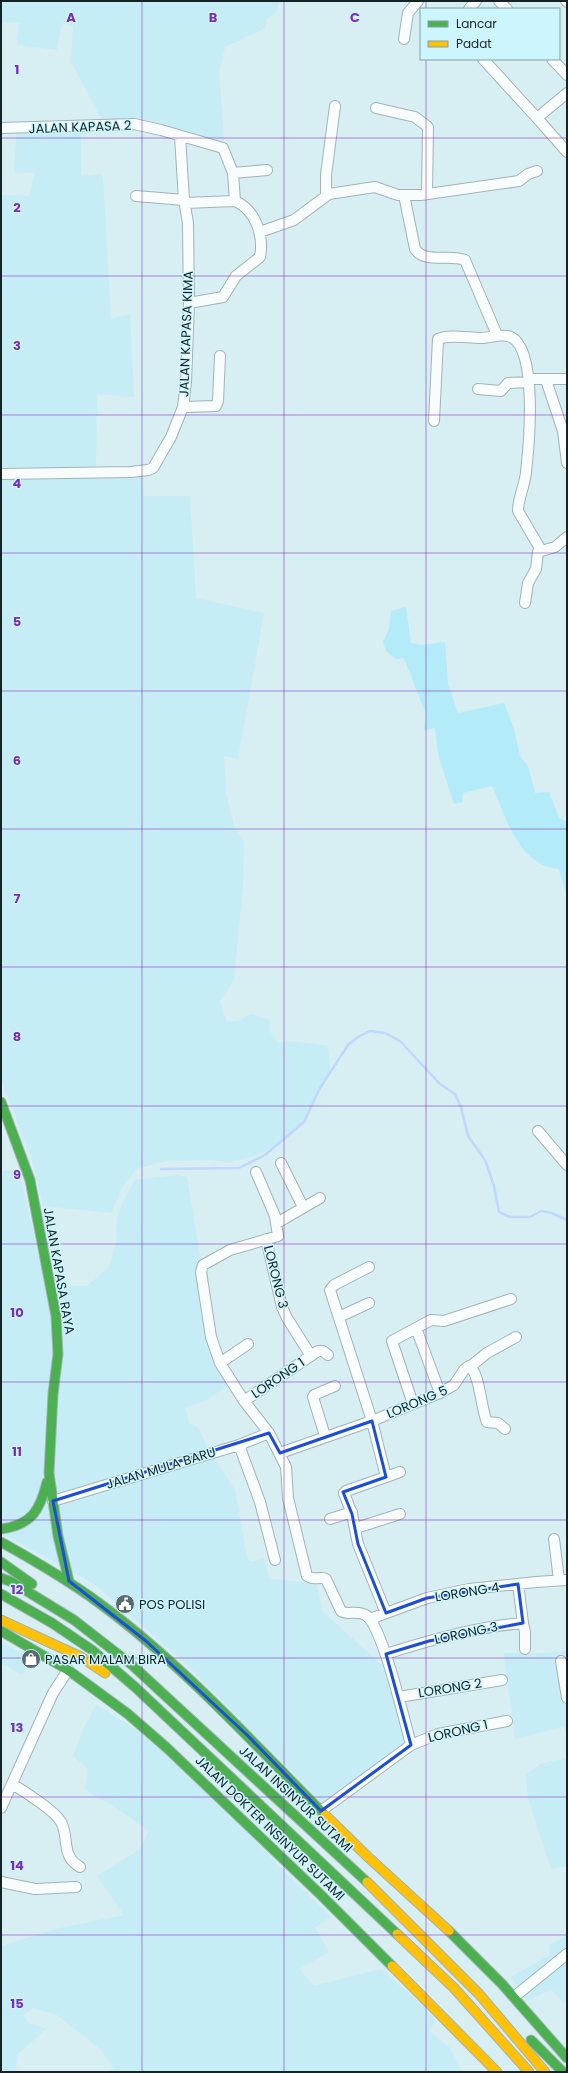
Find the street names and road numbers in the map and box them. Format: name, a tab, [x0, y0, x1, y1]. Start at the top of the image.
street label: JALAN KAPASA 2	[28, 116, 132, 138]
street label: JALAN KAPASA KIMA	[174, 270, 198, 397]
street label: JALAN KAPASA RAYA	[38, 1206, 80, 1336]
street label: LORONG 3	[259, 1243, 293, 1311]
street label: LORONG 1	[247, 1353, 309, 1403]
street label: LORONG 5	[383, 1381, 451, 1423]
street label: JALAN MULA BARU	[104, 1442, 218, 1494]
street label: LORONG 4	[433, 1578, 501, 1606]
street label: LORONG 3	[433, 1617, 499, 1649]
street label: LORONG 2	[417, 1674, 483, 1702]
street label: LORONG 1	[426, 1715, 490, 1747]
street label: JALAN INSINYUR SUTAMI	[235, 1741, 357, 1857]
street label: JALAN DOKTER INSINYUR SUTAMI	[191, 1751, 349, 1905]

